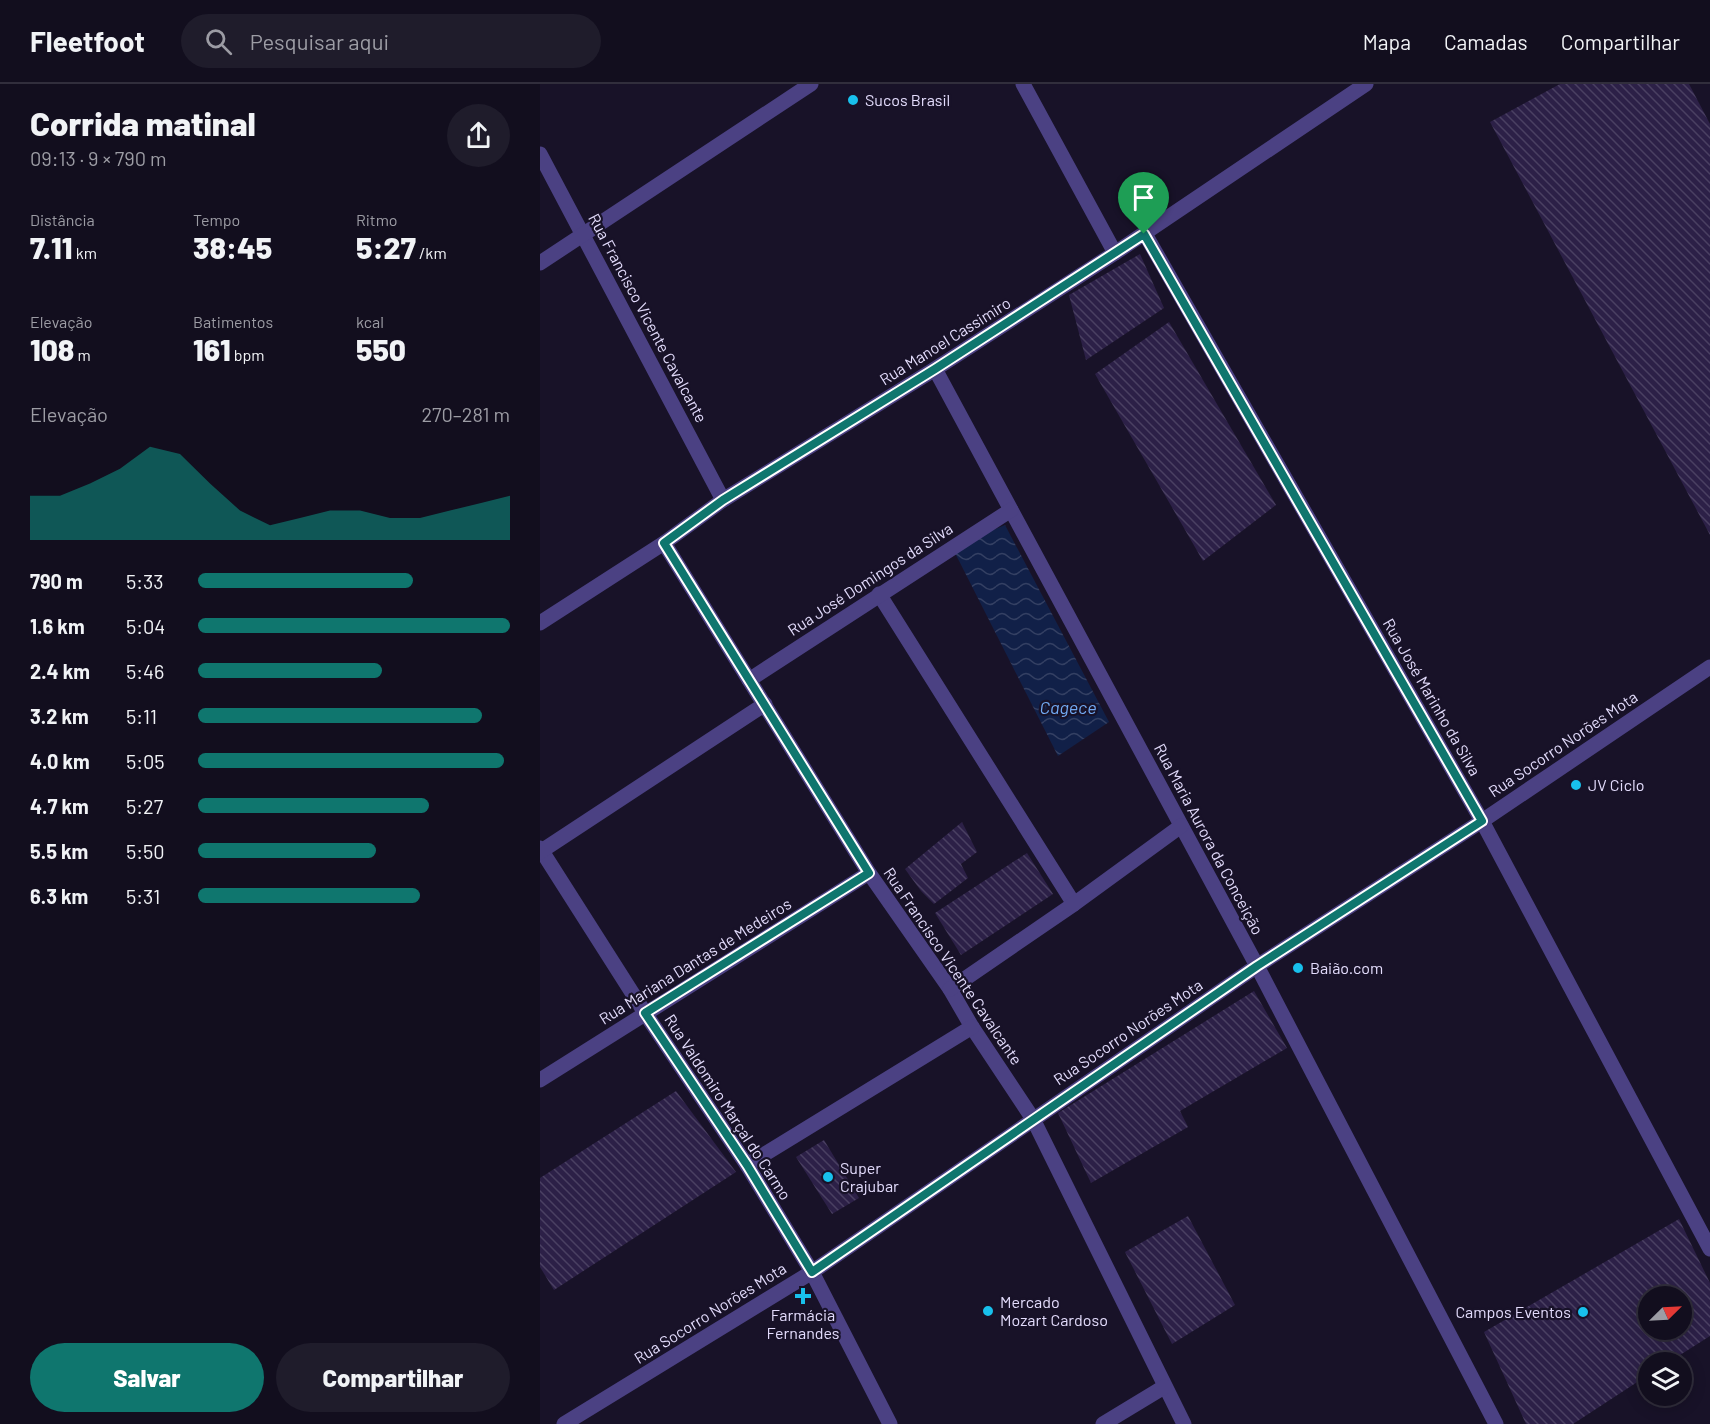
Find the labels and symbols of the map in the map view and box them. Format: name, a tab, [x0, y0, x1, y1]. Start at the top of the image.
place label: Sucos Brasil	[865, 90, 950, 109]
marker: Sucos Brasil	[846, 93, 860, 107]
pin	[1118, 172, 1169, 234]
street label: Rua Francisco Vicente Cavalcante	[585, 210, 712, 425]
street label: Rua Manoel Cassimiro	[876, 293, 1014, 389]
street label: Rua José Domingos da Silva	[784, 518, 956, 639]
street label: Rua José Marinho da Silva	[1380, 615, 1485, 779]
street label: Rua Socorro Norões Mota	[1485, 687, 1641, 801]
water label: Cagece	[1040, 696, 1096, 718]
street label: Rua Maria Aurora da Conceição	[1151, 740, 1268, 938]
place label: JV Ciclo	[1588, 775, 1644, 794]
marker: JV Ciclo	[1569, 778, 1583, 792]
street label: Rua Francisco Vicente Cavalcante	[880, 863, 1027, 1068]
street label: Rua Mariana Dantas de Medeiros	[595, 893, 794, 1028]
place label: Baião.com	[1310, 958, 1383, 977]
marker: Baião.com	[1291, 961, 1305, 975]
street label: Rua Socorro Norões Mota	[1050, 975, 1206, 1089]
street label: Rua Valdomiro Marçal do Carmo	[661, 1010, 796, 1203]
place label: Super Crajubar	[840, 1158, 899, 1195]
marker: Super Crajubar	[821, 1170, 835, 1184]
street label: Rua Socorro Norões Mota	[630, 1258, 789, 1367]
north arrow	[1638, 1286, 1692, 1340]
marker: Farmácia Fernandes	[796, 1289, 810, 1303]
place label: Mercado Mozart Cardoso	[1000, 1292, 1108, 1329]
place label: Campos Eventos	[1455, 1302, 1571, 1321]
marker: Mercado Mozart Cardoso	[981, 1304, 995, 1318]
place label: Farmácia Fernandes	[767, 1305, 839, 1342]
marker: Campos Eventos	[1576, 1305, 1590, 1319]

